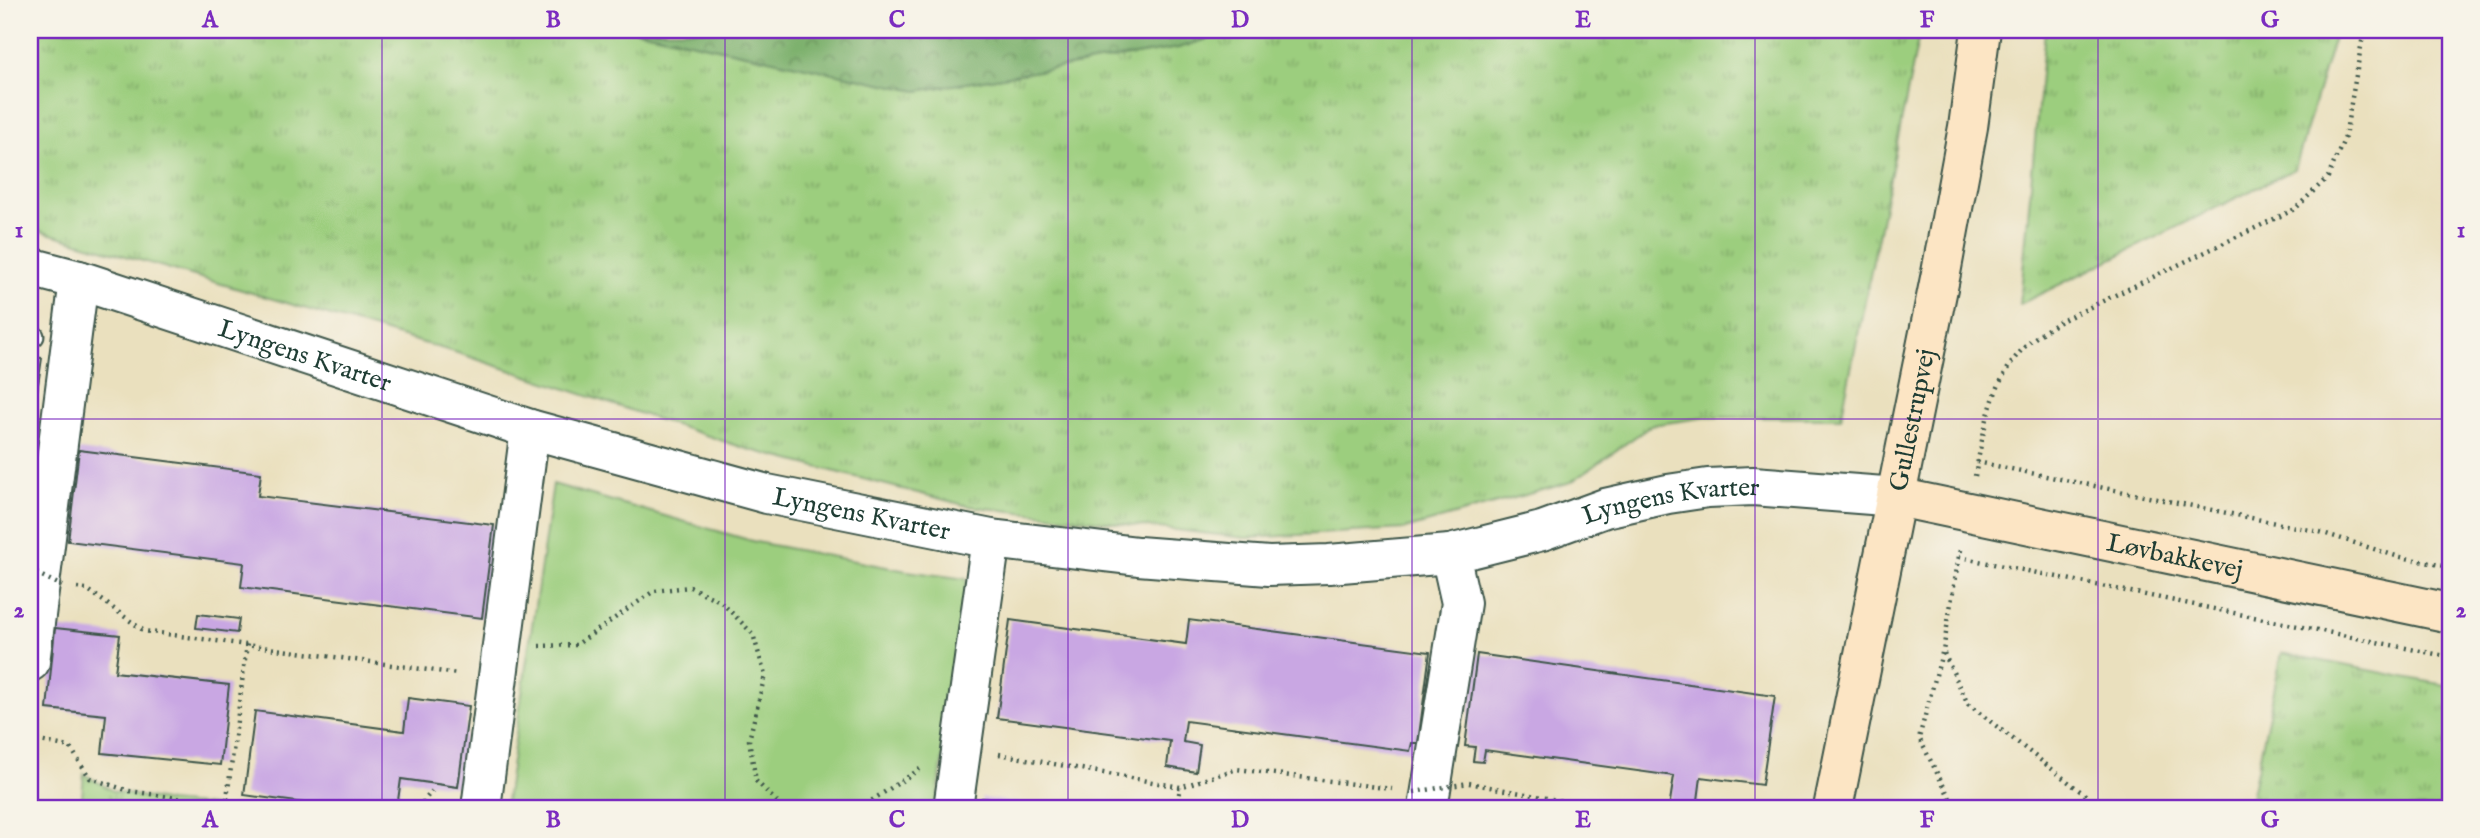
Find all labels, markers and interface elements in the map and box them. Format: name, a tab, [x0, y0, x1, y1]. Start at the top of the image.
text: A	[201, 6, 219, 35]
text: B	[545, 6, 561, 35]
text: C	[889, 6, 906, 35]
text: D	[1231, 6, 1249, 35]
text: E	[1575, 6, 1591, 35]
text: F	[1920, 6, 1935, 35]
text: G	[2261, 6, 2280, 35]
text: 1	[15, 216, 23, 245]
text: 1	[2457, 216, 2465, 245]
street label: Lyngens Kvarter	[214, 312, 396, 400]
street label: Gullestrupvej	[1882, 346, 1943, 494]
street label: Lyngens Kvarter	[1578, 471, 1761, 533]
street label: Lyngens Kvarter	[770, 481, 953, 549]
street label: Løvbakkevej	[2104, 526, 2246, 587]
text: 2	[14, 596, 25, 625]
text: 2	[2456, 596, 2467, 625]
text: A	[201, 806, 219, 835]
text: B	[545, 806, 561, 835]
text: C	[889, 806, 906, 835]
text: D	[1231, 806, 1249, 835]
text: E	[1575, 806, 1591, 835]
text: F	[1920, 806, 1935, 835]
text: G	[2261, 806, 2280, 835]

